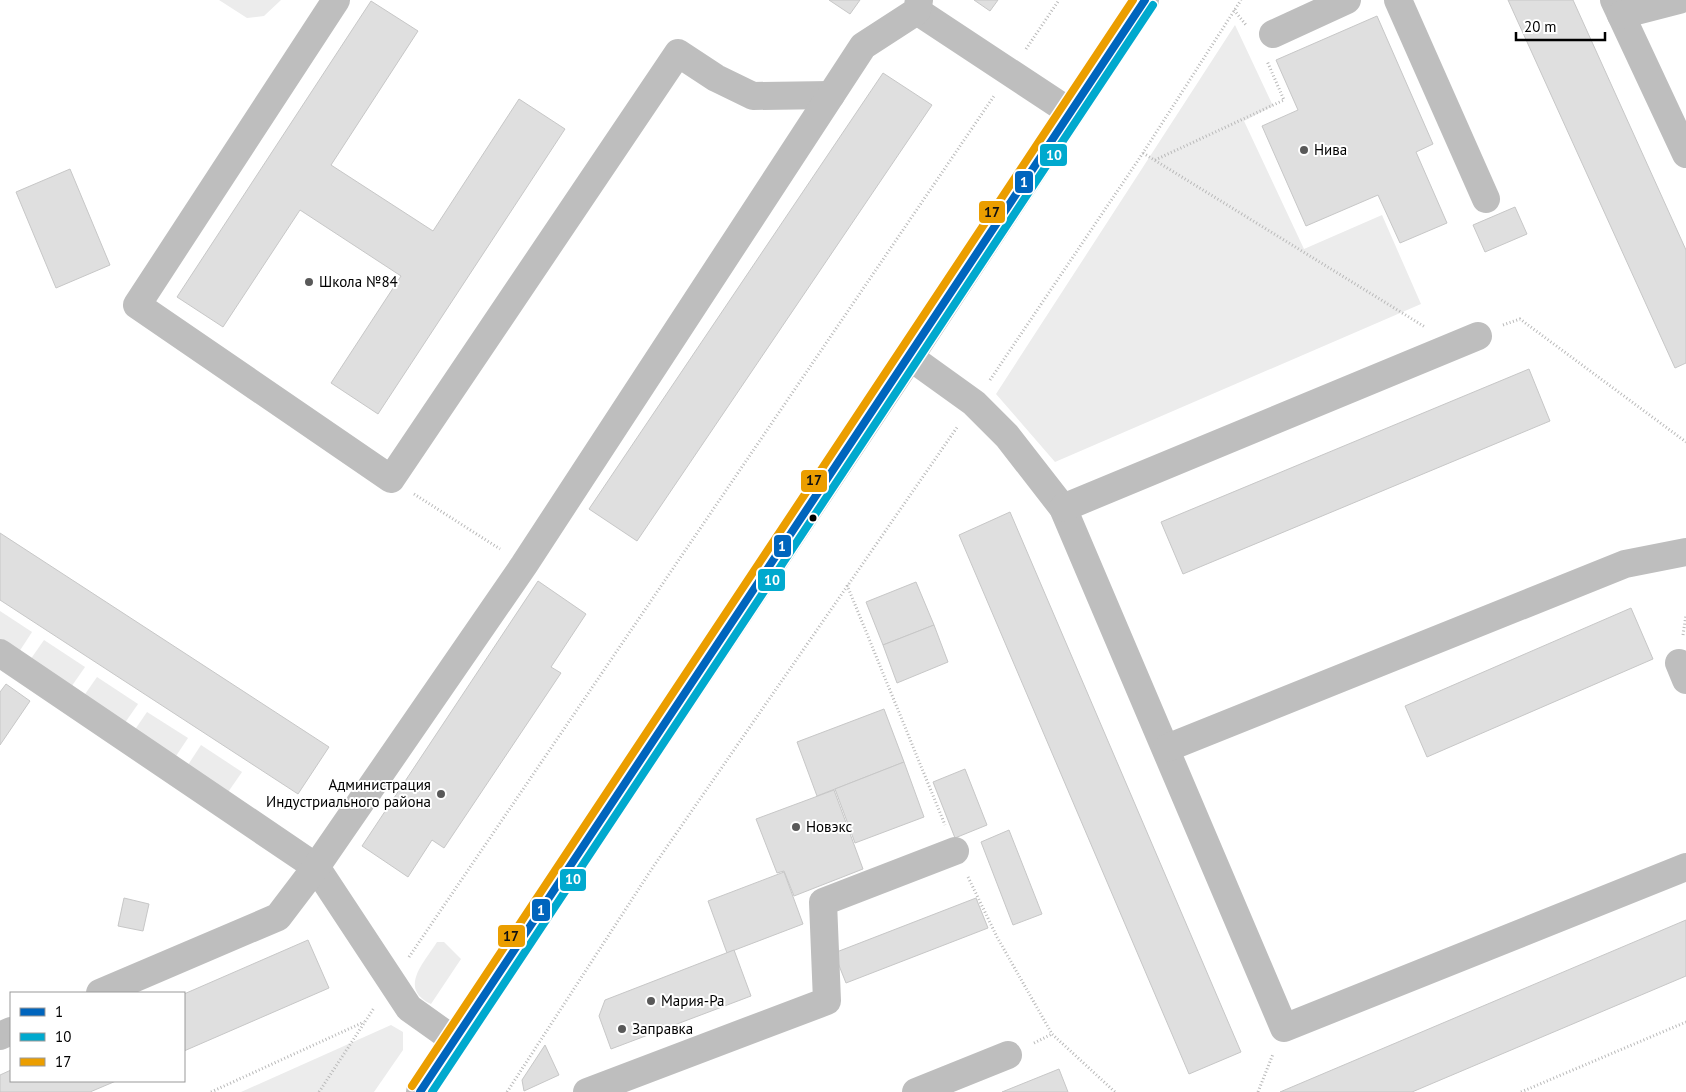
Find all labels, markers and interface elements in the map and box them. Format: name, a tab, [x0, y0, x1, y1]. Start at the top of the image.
scale bar	[1516, 10, 1605, 42]
text: 20 m	[1524, 17, 1557, 36]
place label: Нива	[1314, 140, 1347, 159]
line badge: 10	[1039, 143, 1068, 167]
marker: Нива	[1298, 144, 1310, 156]
text: 10	[1046, 146, 1062, 164]
line badge: 1	[1014, 170, 1034, 194]
text: 1	[1020, 173, 1028, 191]
line badge: 17	[978, 200, 1006, 224]
text: 17	[984, 203, 1000, 221]
place label: Школа №84	[319, 272, 398, 291]
marker: Школа №84	[303, 276, 315, 288]
line badge: 17	[800, 469, 828, 493]
text: 17	[806, 471, 822, 489]
unlabelled marker	[808, 513, 818, 523]
line badge: 1	[773, 534, 792, 558]
text: 1	[778, 537, 786, 555]
line badge: 10	[757, 568, 786, 592]
text: 10	[764, 571, 780, 589]
place label: Администрация Индустриального района	[266, 775, 431, 811]
marker: Администрация Индустриального района	[435, 788, 447, 800]
place label: Новэкс	[806, 817, 853, 836]
marker: Новэкс	[790, 821, 802, 833]
line badge: 10	[559, 868, 587, 892]
text: 10	[565, 870, 581, 888]
line badge: 1	[531, 898, 551, 922]
text: 1	[537, 901, 545, 919]
line badge: 17	[497, 924, 526, 948]
text: 17	[503, 927, 519, 945]
place label: Мария-Ра	[661, 991, 724, 1010]
legend	[10, 992, 185, 1082]
marker: Мария-Ра	[645, 995, 657, 1007]
text: 1	[55, 1002, 63, 1021]
place label: Заправка	[632, 1019, 693, 1038]
marker: Заправка	[616, 1023, 628, 1035]
text: 10	[55, 1027, 71, 1046]
text: 17	[55, 1052, 71, 1071]

